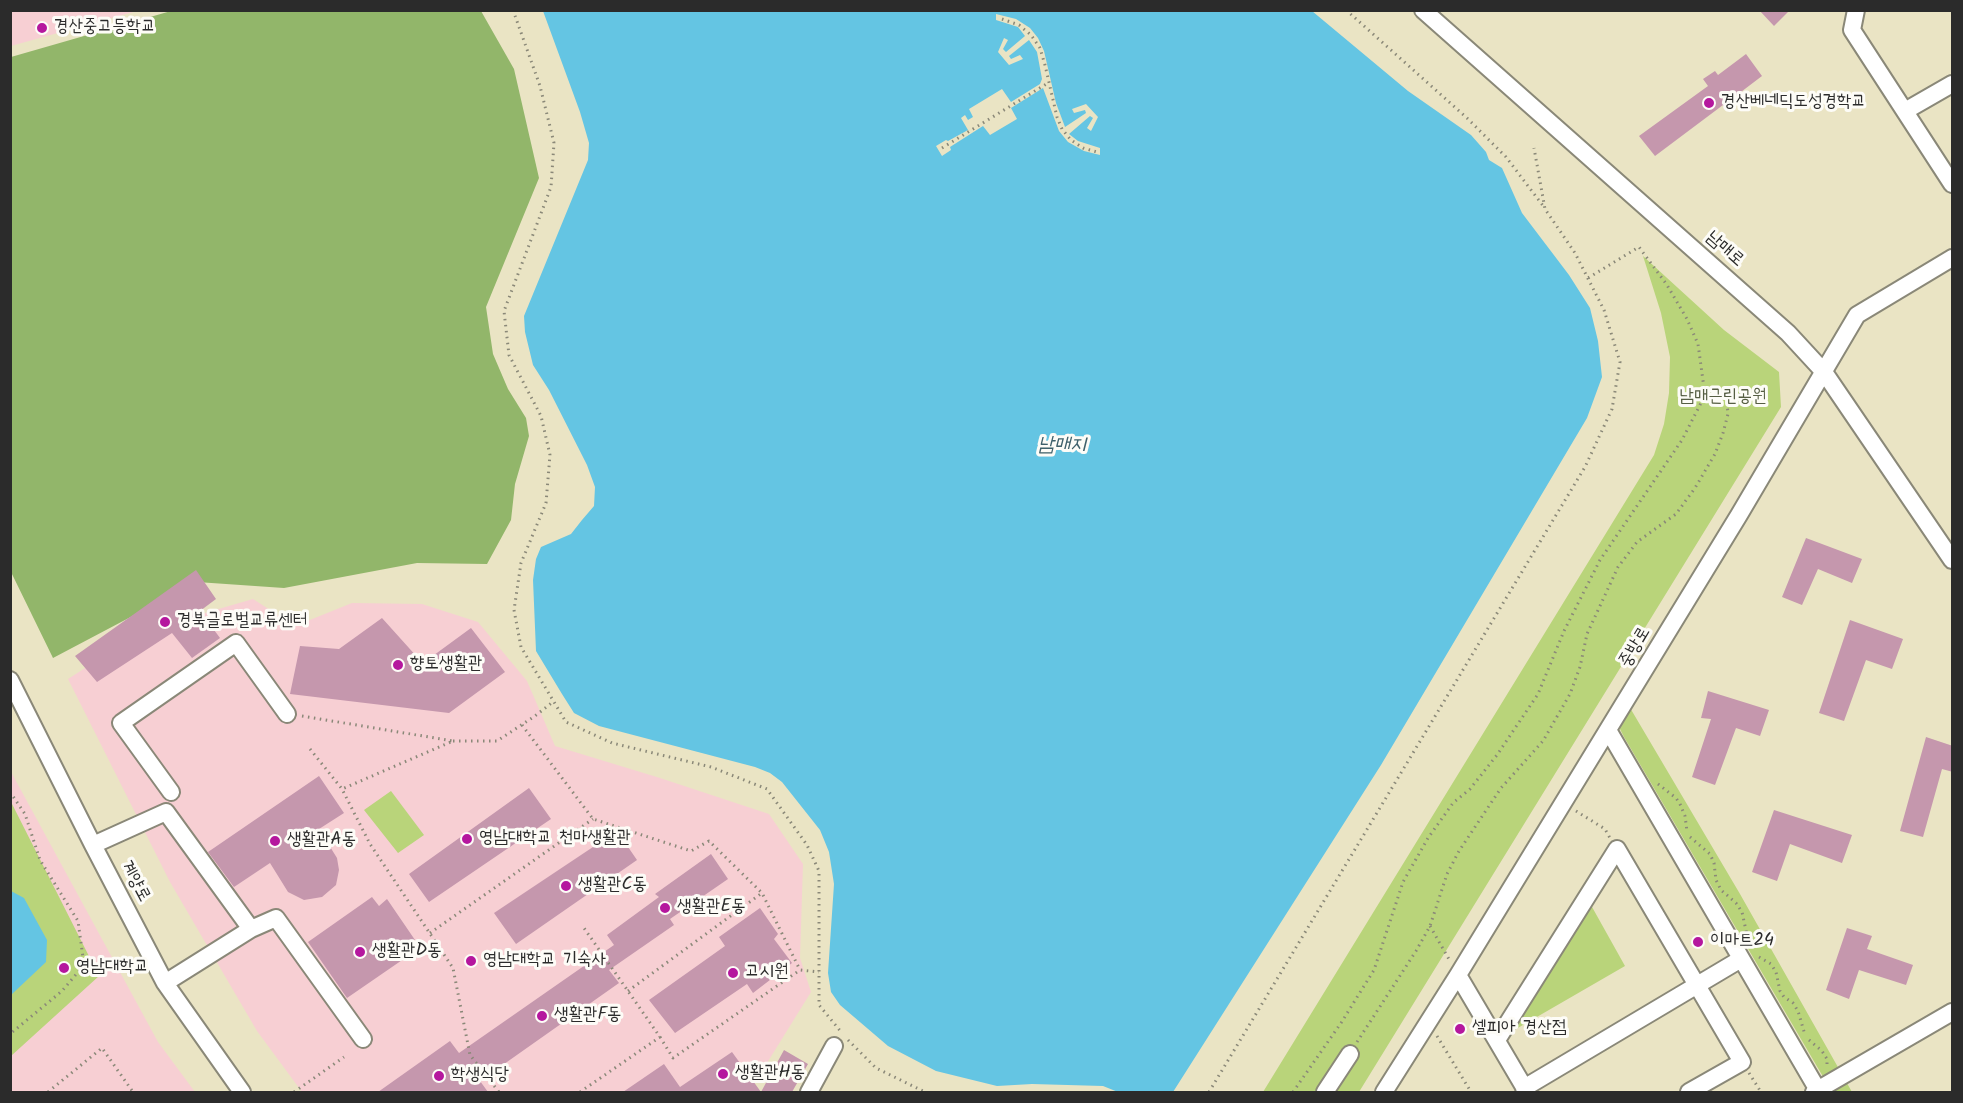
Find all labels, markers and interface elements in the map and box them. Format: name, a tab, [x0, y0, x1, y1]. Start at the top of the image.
place label: 경산중고등학교	[54, 17, 155, 39]
marker: 경산중고등학교	[35, 21, 49, 35]
place label: 경산베네딕도성경학교	[1721, 92, 1866, 114]
marker: 경산베네딕도성경학교	[1702, 96, 1716, 110]
street label: 남매로	[1701, 228, 1747, 272]
park label: 남매근린공원	[1680, 387, 1766, 409]
water label: 남매지	[1038, 435, 1086, 459]
place label: 경북글로벌교류센터	[177, 611, 307, 633]
marker: 경북글로벌교류센터	[158, 615, 172, 629]
street label: 중방로	[1616, 624, 1656, 672]
place label: 향토생활관	[410, 654, 482, 676]
marker: 향토생활관	[391, 658, 405, 672]
place label: 영남대학교 천마생활관	[479, 828, 631, 850]
place label: 생활관A동	[287, 830, 356, 852]
marker: 영남대학교 천마생활관	[460, 832, 474, 846]
marker: 생활관A동	[268, 834, 282, 848]
street label: 계양로	[114, 858, 154, 906]
place label: 생활관C동	[578, 875, 647, 897]
marker: 생활관C동	[559, 879, 573, 893]
place label: 생활관E동	[677, 897, 745, 919]
marker: 생활관E동	[658, 901, 672, 915]
place label: 이마트24	[1710, 931, 1774, 953]
marker: 이마트24	[1691, 935, 1705, 949]
place label: 생활관D동	[372, 941, 442, 963]
marker: 생활관D동	[353, 945, 367, 959]
place label: 영남대학교 기숙사	[483, 950, 606, 972]
marker: 영남대학교 기숙사	[464, 954, 478, 968]
place label: 영남대학교	[76, 957, 148, 979]
marker: 영남대학교	[57, 961, 71, 975]
place label: 고시원	[745, 962, 788, 984]
marker: 고시원	[726, 966, 740, 980]
place label: 생활관F동	[554, 1005, 621, 1027]
marker: 생활관F동	[535, 1009, 549, 1023]
place label: 셀피아 경산점	[1472, 1018, 1566, 1040]
marker: 셀피아 경산점	[1453, 1022, 1467, 1036]
place label: 생활관H동	[735, 1063, 805, 1085]
place label: 학생식당	[451, 1065, 509, 1087]
marker: 생활관H동	[716, 1067, 730, 1081]
marker: 학생식당	[432, 1069, 446, 1083]

